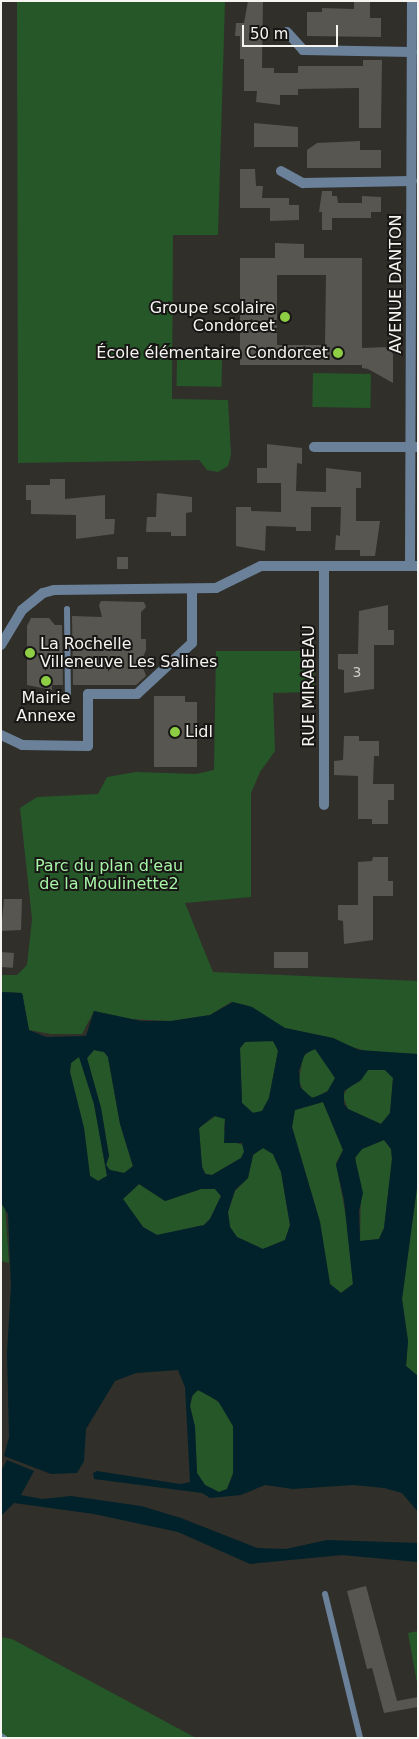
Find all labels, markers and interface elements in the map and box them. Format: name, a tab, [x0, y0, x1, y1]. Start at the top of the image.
scale bar	[244, 15, 340, 47]
text: 50 m	[250, 25, 288, 43]
street label: AVENUE DANTON	[386, 214, 406, 354]
place label: Groupe scolaire Condorcet	[150, 298, 275, 336]
marker: Groupe scolaire Condorcet	[279, 311, 291, 323]
place label: École élémentaire Condorcet	[96, 343, 328, 363]
marker: École élémentaire Condorcet	[332, 347, 344, 359]
street label: RUE MIRABEAU	[299, 625, 319, 747]
place label: La Rochelle Villeneuve Les Salines	[40, 634, 217, 672]
marker: La Rochelle Villeneuve Les Salines	[24, 647, 36, 659]
house number: 3	[353, 664, 361, 680]
marker: Mairie Annexe	[40, 675, 52, 687]
place label: Mairie Annexe	[16, 688, 76, 726]
place label: Lidl	[185, 722, 213, 742]
marker: Lidl	[169, 726, 181, 738]
park label: Parc du plan d'eau de la Moulinette2	[35, 856, 183, 894]

